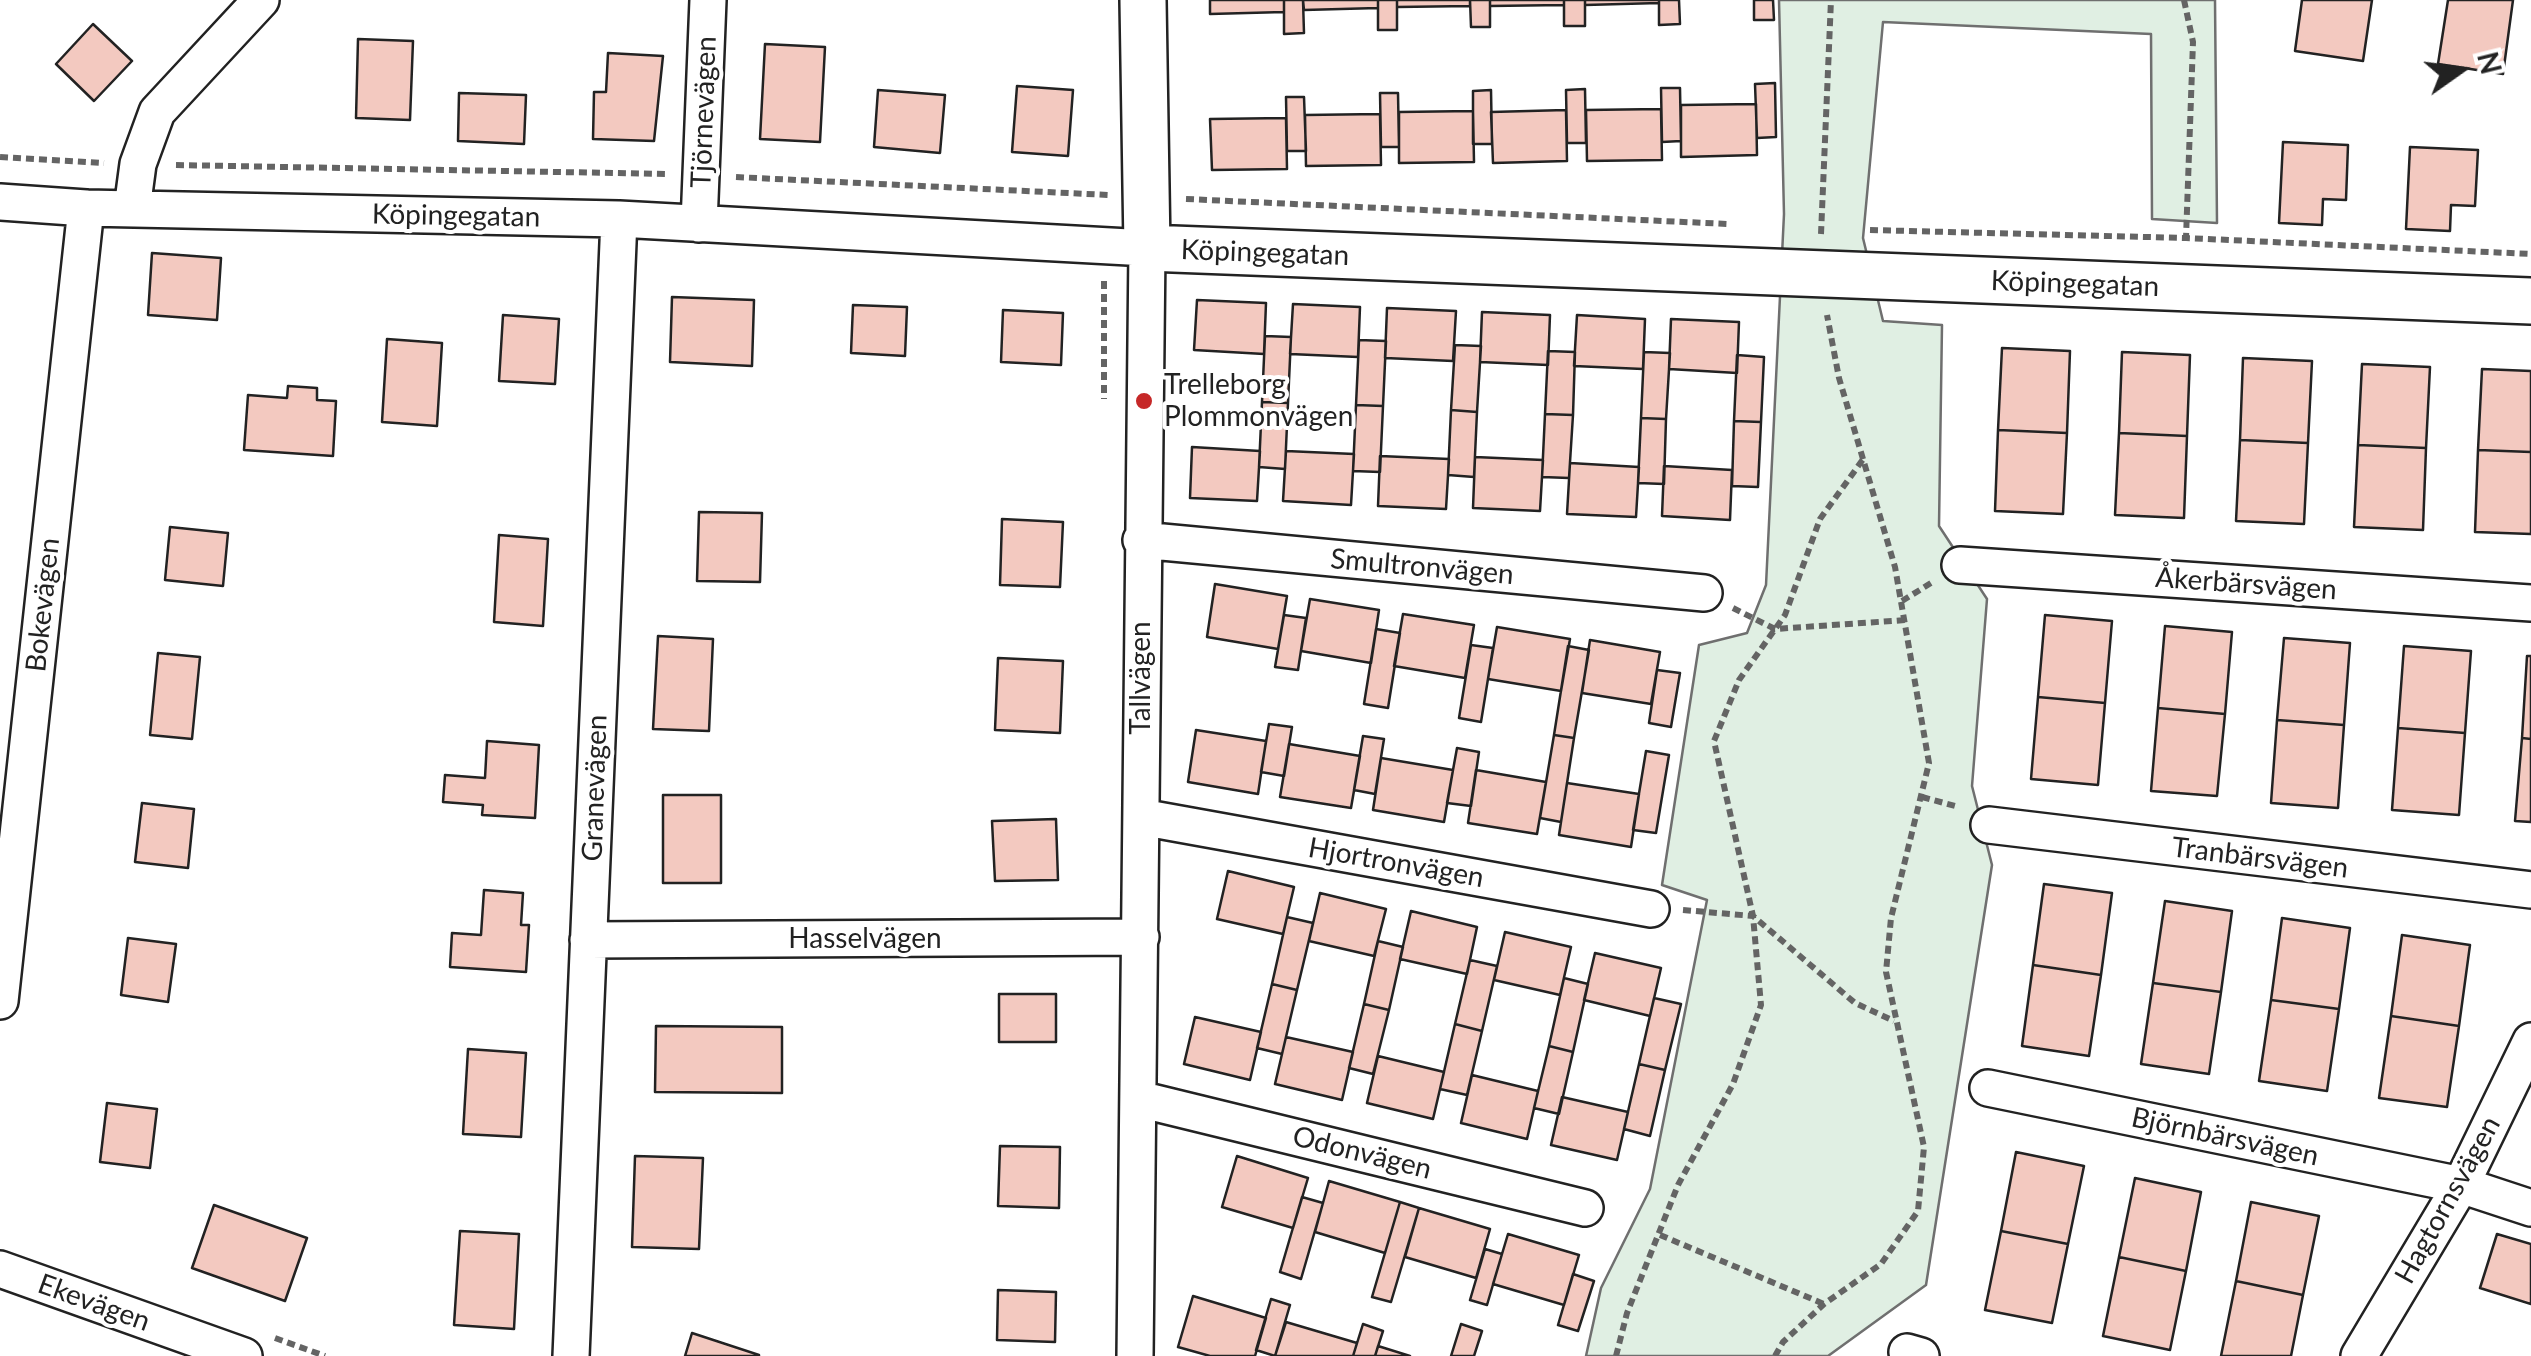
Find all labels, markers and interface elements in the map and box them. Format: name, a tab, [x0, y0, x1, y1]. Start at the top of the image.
north arrow	[2411, 20, 2511, 120]
street label: Tjörnevägen	[685, 35, 723, 189]
text: N	[2471, 48, 2509, 77]
street label: Köpingegatan	[372, 198, 540, 234]
street label: Köpingegatan	[1180, 233, 1350, 273]
street label: Köpingegatan	[1990, 264, 2160, 304]
place label: Trelleborg Plommonvägen	[1164, 368, 1353, 434]
marker: Trelleborg Plommonvägen	[1133, 390, 1155, 412]
street label: Bokevägen	[19, 536, 67, 674]
street label: Smultronvägen	[1329, 542, 1515, 592]
street label: Åkerbärsvägen	[2154, 561, 2338, 607]
street label: Tallvägen	[1124, 621, 1158, 735]
street label: Granevägen	[576, 714, 614, 862]
street label: Hjortronvägen	[1306, 831, 1486, 895]
street label: Tranbärsvägen	[2170, 831, 2350, 885]
street label: Hasselvägen	[788, 922, 942, 956]
street label: Björnbärsvägen	[2128, 1101, 2322, 1173]
street label: Hagtornsvägen	[2388, 1111, 2508, 1289]
street label: Odonvägen	[1289, 1120, 1435, 1186]
street label: Ekevägen	[33, 1267, 155, 1339]

